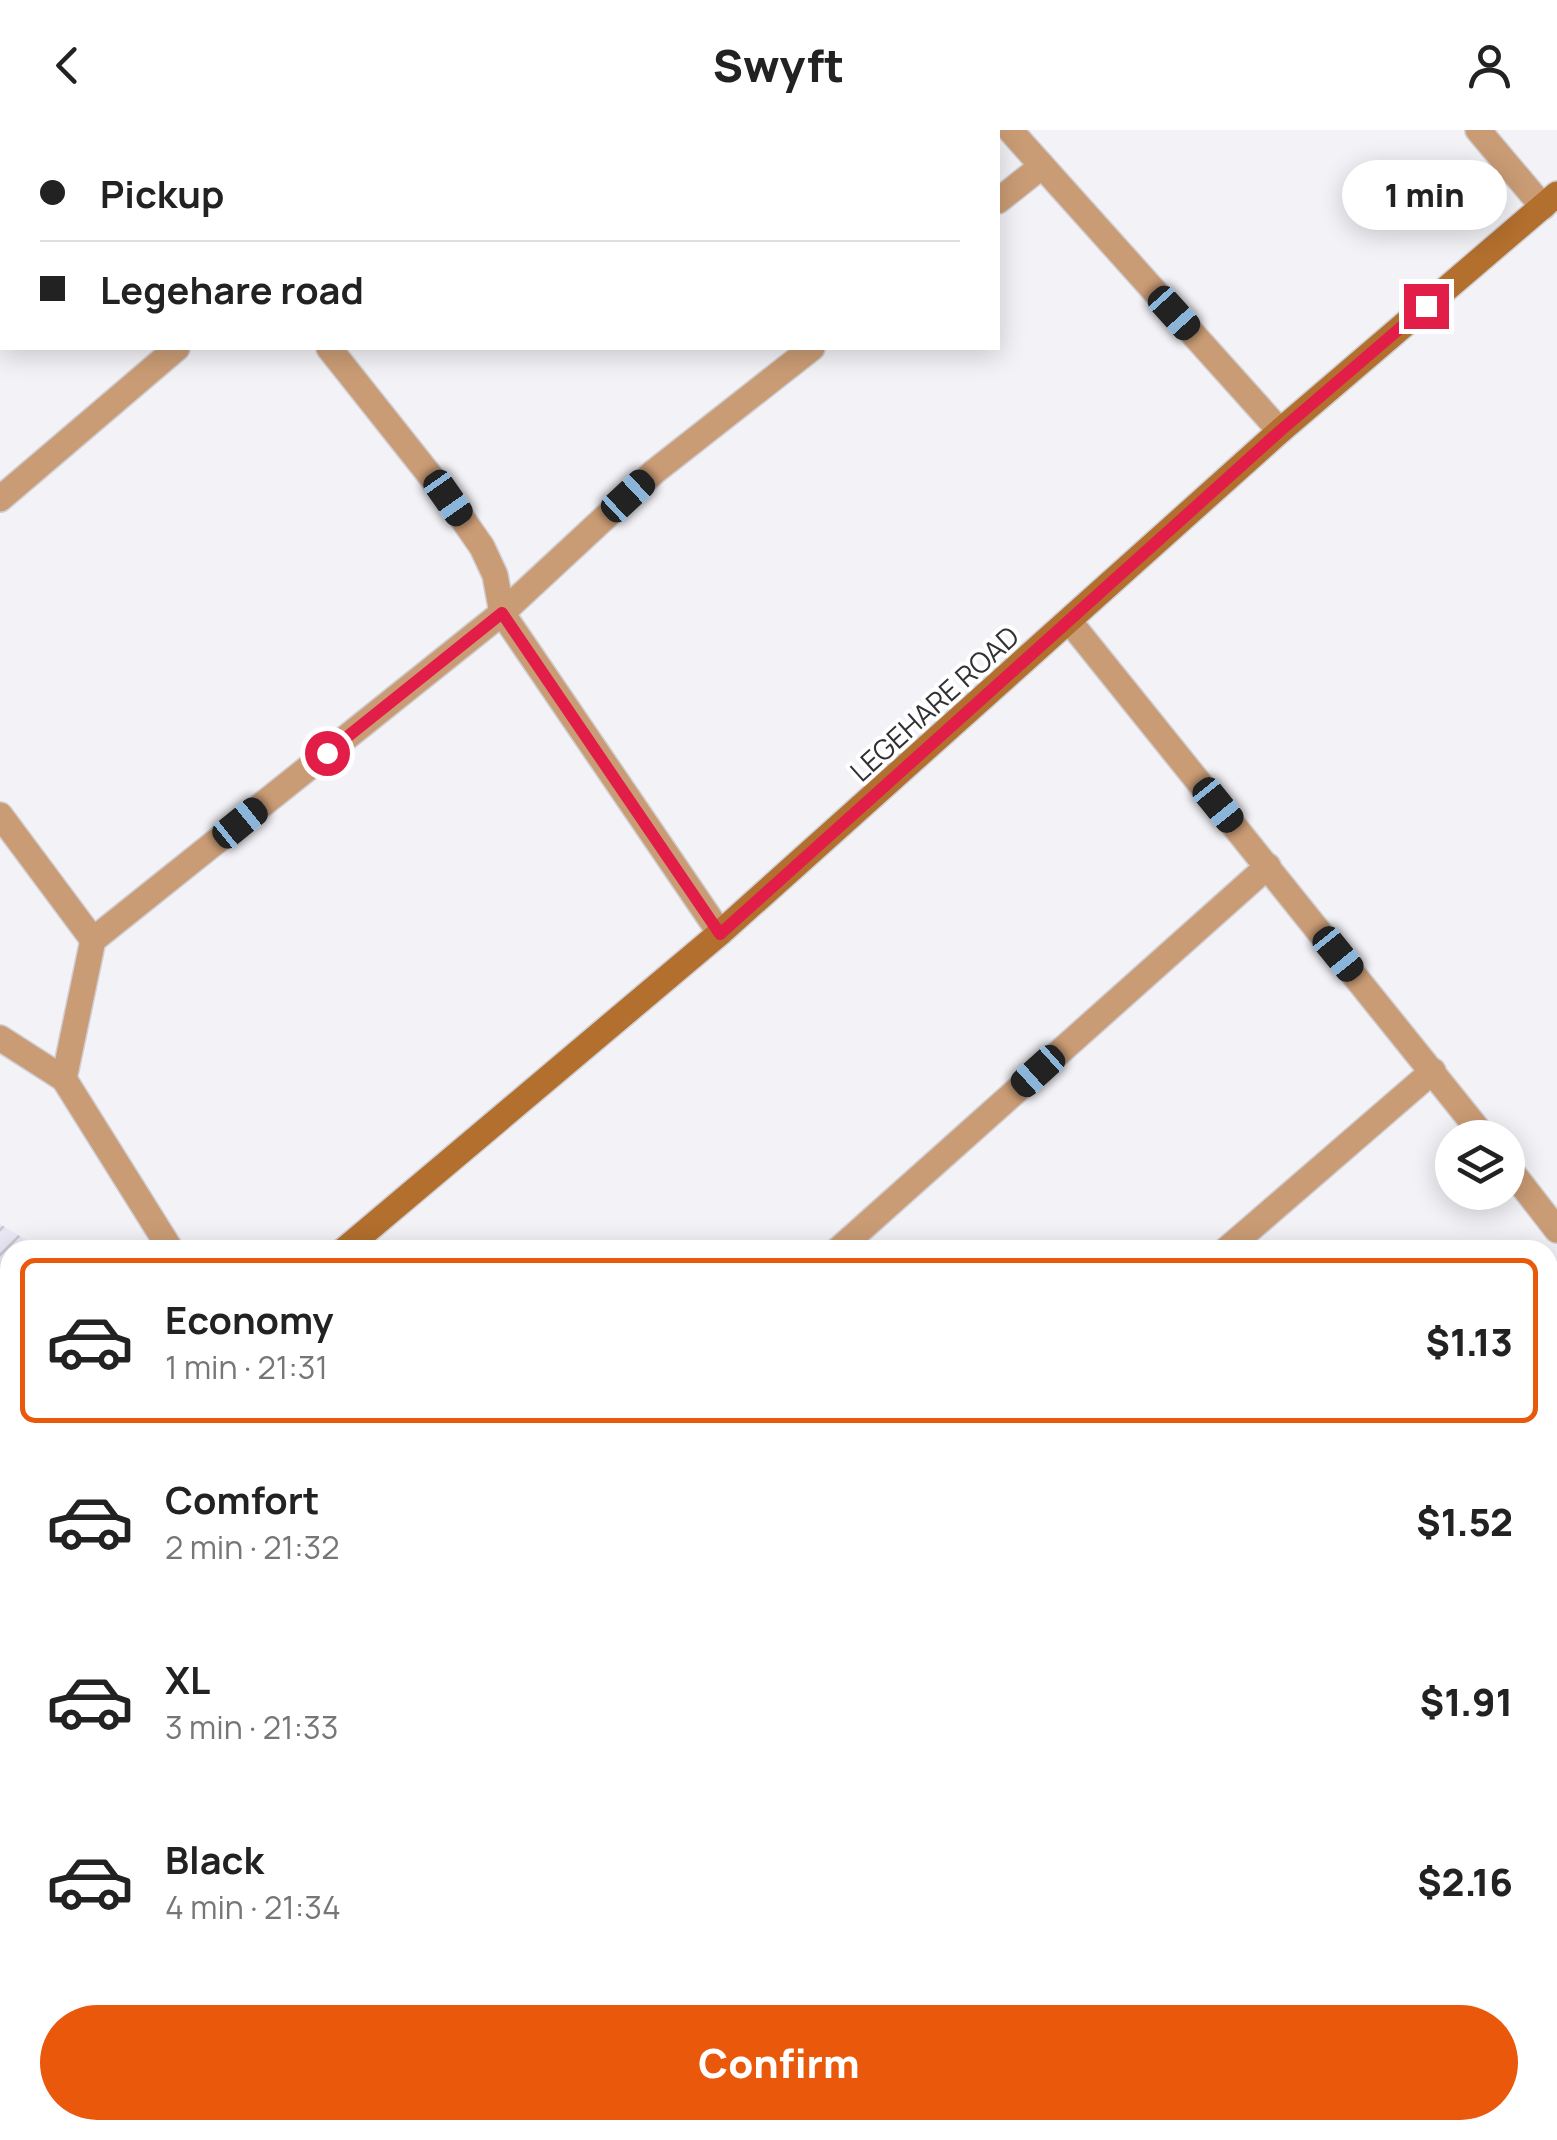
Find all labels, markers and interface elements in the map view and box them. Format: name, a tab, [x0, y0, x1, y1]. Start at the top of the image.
text: Swyft	[713, 34, 844, 96]
icon: back	[40, 38, 95, 93]
icon: person	[1462, 38, 1517, 93]
callout: 1 min	[1344, 161, 1508, 231]
text: Pickup	[100, 167, 224, 219]
text: 1 min	[1384, 173, 1465, 217]
text: Legehare road	[100, 263, 364, 315]
car	[1143, 281, 1205, 345]
route end	[1404, 284, 1449, 329]
car	[419, 465, 477, 531]
car	[596, 465, 660, 527]
street label: LEGEHARE ROAD	[841, 617, 1027, 789]
route start	[305, 731, 350, 776]
car	[1187, 772, 1249, 838]
car	[207, 792, 273, 854]
car	[1307, 921, 1369, 987]
car	[1006, 1040, 1070, 1102]
map controls	[1435, 1120, 1525, 1210]
button: layers	[1435, 1120, 1525, 1210]
text: Economy	[165, 1293, 334, 1345]
icon: car	[45, 1296, 135, 1386]
text: $1.13	[1426, 1315, 1513, 1367]
text: 1 min · 21:31	[165, 1345, 328, 1389]
text: Comfort	[165, 1473, 319, 1525]
icon: car	[45, 1476, 135, 1566]
text: $1.52	[1416, 1495, 1513, 1547]
text: 2 min · 21:32	[165, 1525, 340, 1569]
text: XL	[165, 1653, 210, 1705]
icon: car	[45, 1656, 135, 1746]
text: $1.91	[1420, 1675, 1513, 1727]
text: 3 min · 21:33	[165, 1705, 338, 1749]
text: Black	[165, 1833, 264, 1885]
icon: car	[45, 1836, 135, 1926]
text: $2.16	[1417, 1855, 1513, 1907]
text: 4 min · 21:34	[165, 1885, 341, 1929]
button: Confirm	[40, 2005, 1518, 2120]

